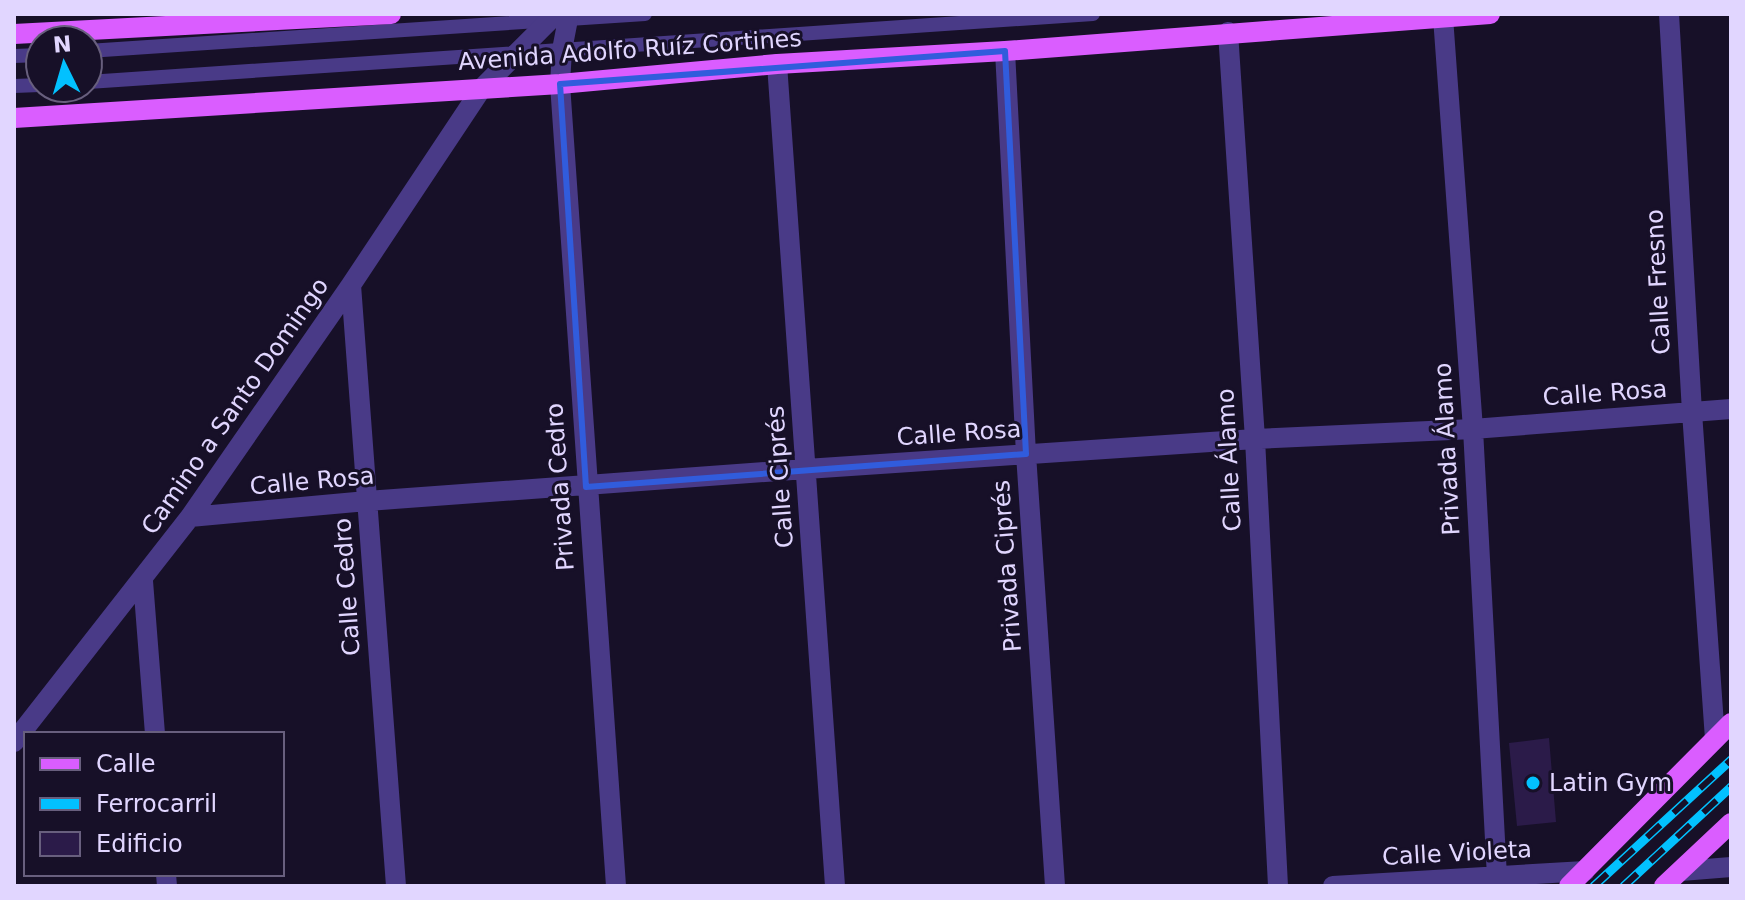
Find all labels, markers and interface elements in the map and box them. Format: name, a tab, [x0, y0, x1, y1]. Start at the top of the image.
north arrow	[24, 24, 104, 104]
street label: Avenida Adolfo Ruíz Cortines	[457, 24, 803, 76]
text: N	[52, 31, 73, 58]
street label: Calle Fresno	[1640, 208, 1676, 356]
street label: Camino a Santo Domingo	[136, 272, 334, 540]
street label: Privada Álamo	[1427, 362, 1466, 536]
street label: Calle Rosa	[1542, 375, 1668, 411]
street label: Calle Álamo	[1210, 388, 1247, 532]
street label: Privada Cedro	[540, 402, 580, 572]
street label: Calle Ciprés	[761, 405, 799, 549]
street label: Calle Rosa	[896, 415, 1022, 451]
street label: Calle Rosa	[249, 462, 375, 500]
street label: Privada Ciprés	[987, 479, 1027, 653]
street label: Calle Cedro	[328, 517, 366, 657]
legend	[24, 732, 284, 876]
text: Calle	[96, 750, 156, 778]
place label: Latin Gym	[1549, 769, 1672, 797]
marker: Latin Gym	[1524, 774, 1542, 792]
text: Ferrocarril	[96, 790, 217, 818]
text: Edificio	[96, 830, 183, 858]
street label: Calle Violeta	[1381, 835, 1533, 871]

